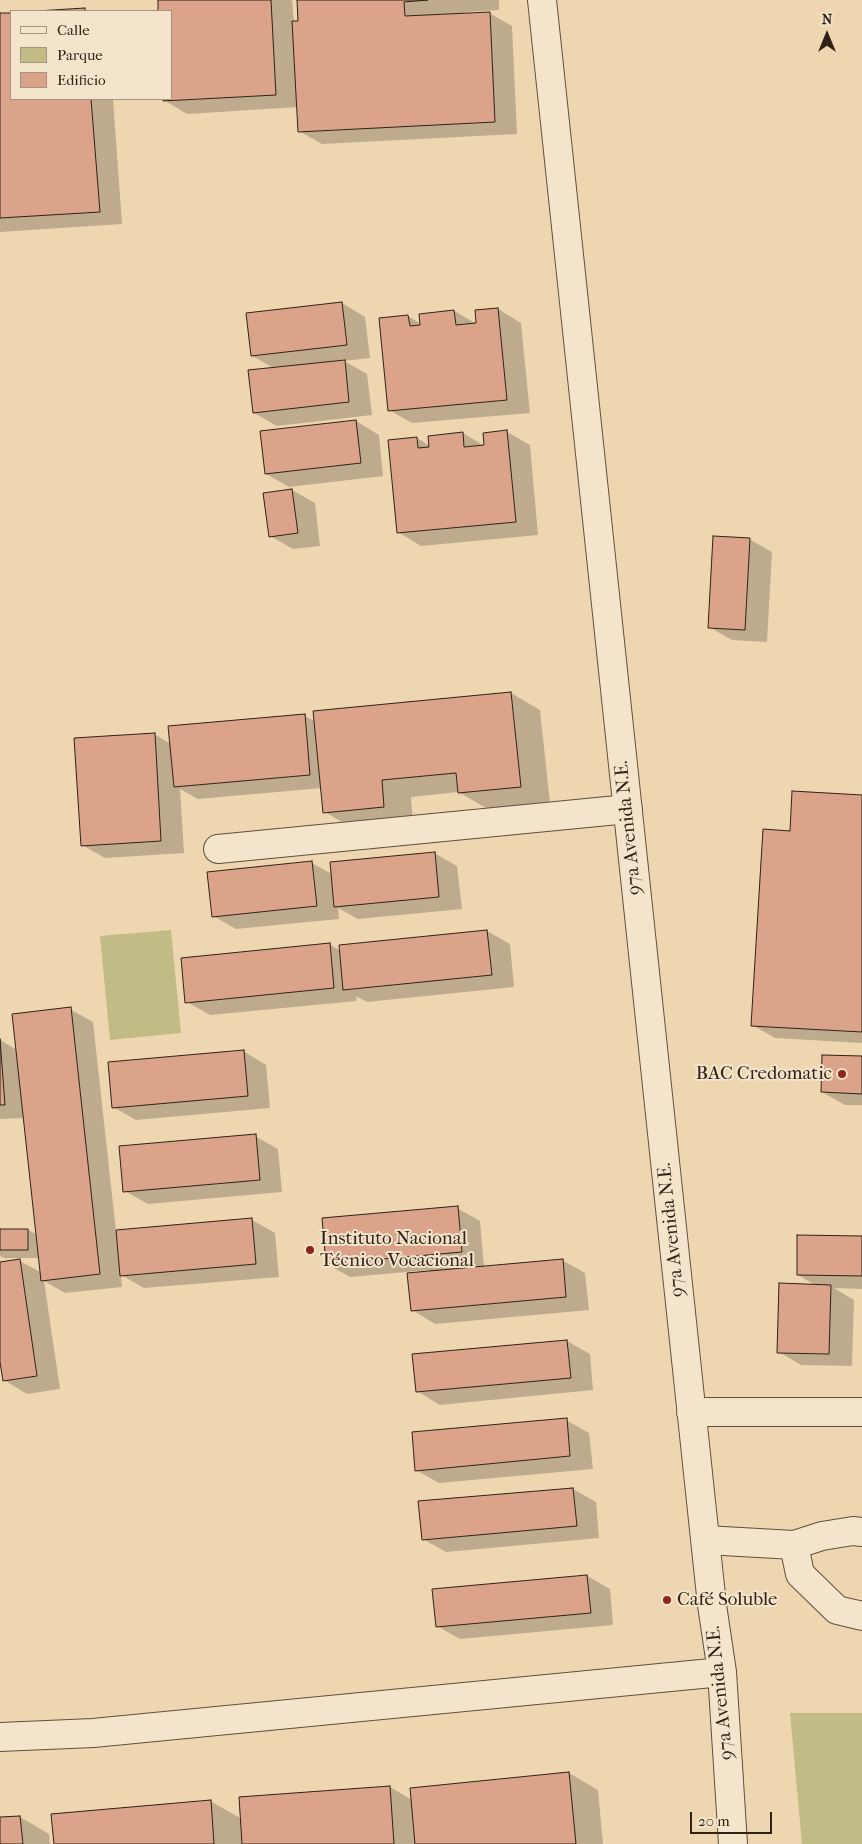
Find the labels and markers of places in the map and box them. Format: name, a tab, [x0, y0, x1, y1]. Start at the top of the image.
place label: BAC Credomatic	[696, 1063, 832, 1085]
marker: BAC Credomatic	[836, 1068, 848, 1080]
place label: Instituto Nacional Técnico Vocacional	[320, 1228, 474, 1272]
marker: Instituto Nacional Técnico Vocacional	[304, 1244, 316, 1256]
place label: Café Soluble	[677, 1589, 777, 1611]
marker: Café Soluble	[661, 1594, 673, 1606]

